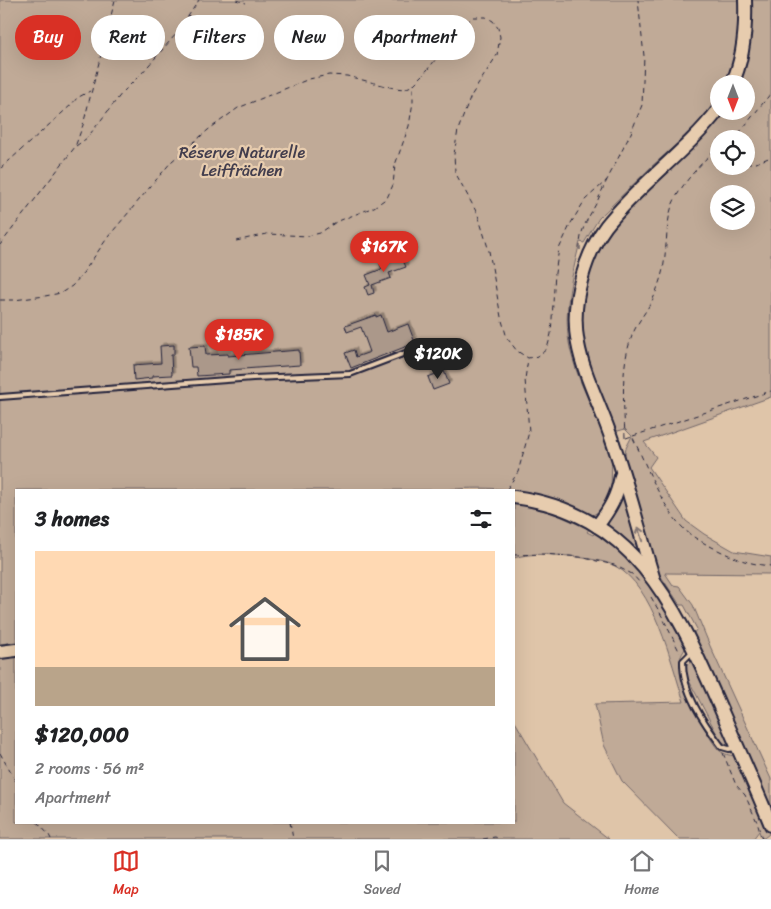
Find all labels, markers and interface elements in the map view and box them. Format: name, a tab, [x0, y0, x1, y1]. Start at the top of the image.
chip: Buy	[15, 15, 81, 60]
chip: Rent	[91, 15, 165, 60]
chip: Filters	[175, 15, 264, 60]
chip: New	[274, 15, 344, 60]
chip: Apartment	[354, 15, 475, 60]
north arrow	[710, 75, 755, 120]
map controls	[710, 75, 755, 230]
button: locate	[710, 130, 755, 175]
park label: Réserve Naturelle Leiffrächen	[179, 138, 305, 185]
button: layers	[710, 185, 755, 230]
pin: $167K	[349, 230, 419, 273]
text: $167K	[361, 232, 407, 261]
pin: $185K	[204, 318, 274, 361]
text: $185K	[216, 320, 262, 349]
pin: $120K	[403, 338, 473, 380]
text: $120K	[415, 339, 461, 368]
text: 3 homes	[35, 500, 109, 538]
icon: filters	[467, 505, 495, 533]
one-way arrow	[635, 526, 645, 542]
icon: home	[220, 584, 310, 674]
text: $120,000	[35, 716, 129, 754]
text: 2 rooms · 56 m²	[35, 754, 144, 783]
text: Apartment	[35, 783, 111, 812]
tab: Map	[112, 847, 140, 902]
tab: Saved	[364, 847, 400, 902]
tab: Home	[624, 847, 659, 902]

